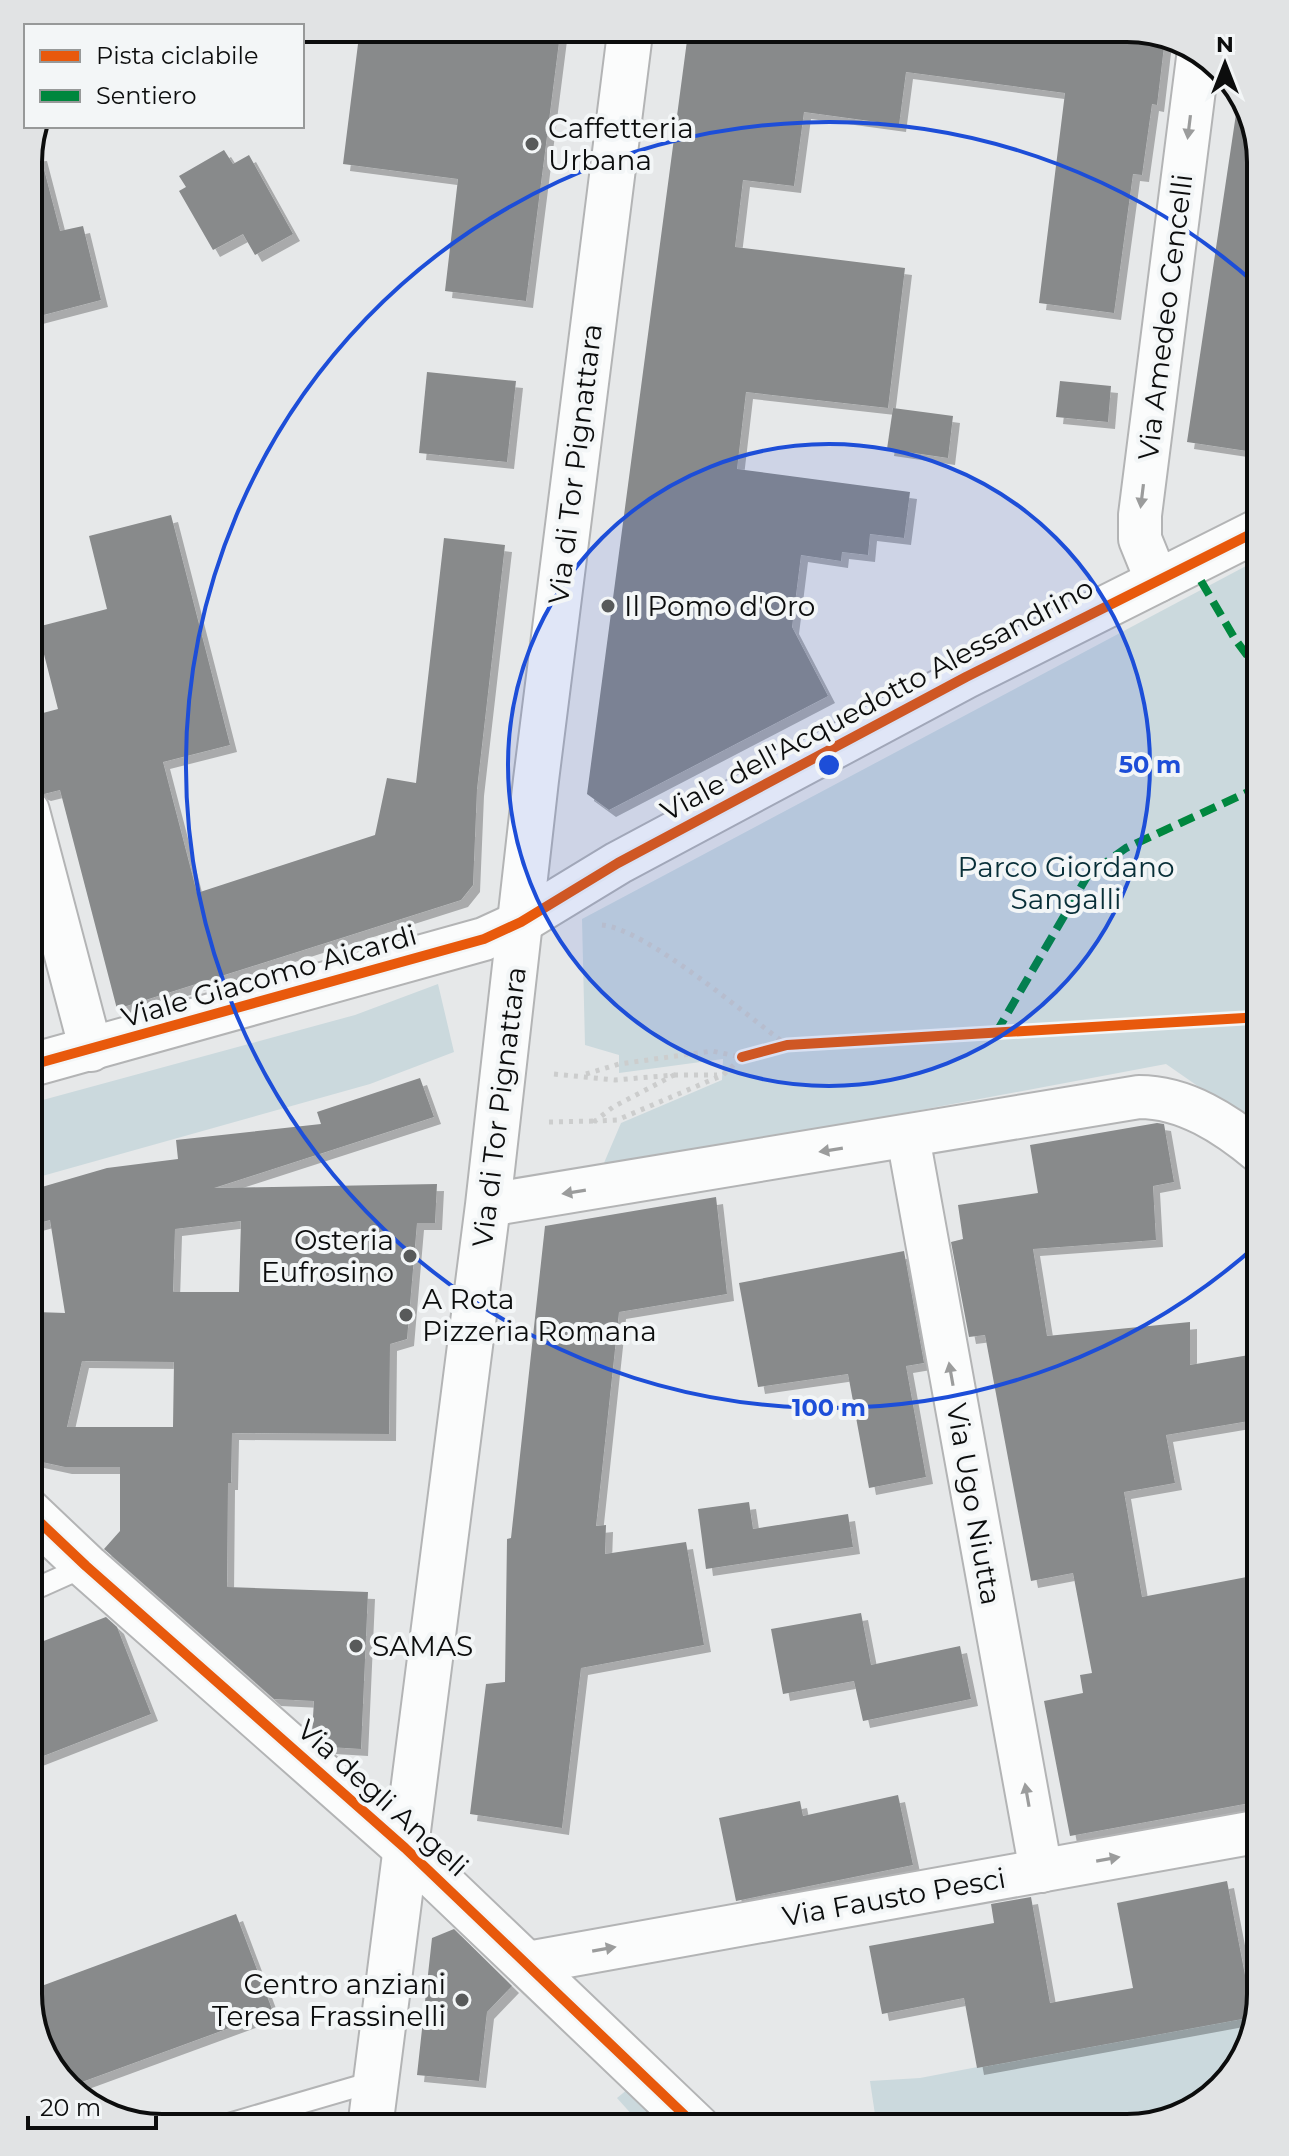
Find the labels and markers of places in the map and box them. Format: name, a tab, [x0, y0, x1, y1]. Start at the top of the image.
place label: Caffetteria Urbana	[548, 111, 694, 177]
marker: Caffetteria Urbana	[523, 135, 541, 153]
place label: Il Pomo d'Oro	[624, 589, 815, 623]
marker: Il Pomo d'Oro	[599, 597, 617, 615]
centre of rings	[815, 751, 843, 779]
place label: Osteria Eufrosino	[261, 1223, 394, 1289]
marker: Osteria Eufrosino	[401, 1247, 419, 1265]
place label: A Rota Pizzeria Romana	[422, 1282, 657, 1348]
marker: A Rota Pizzeria Romana	[397, 1306, 415, 1324]
place label: SAMAS	[372, 1629, 473, 1663]
marker: SAMAS	[347, 1637, 365, 1655]
place label: Centro anziani Teresa Frassinelli	[212, 1967, 446, 2033]
marker: Centro anziani Teresa Frassinelli	[453, 1991, 471, 2009]

